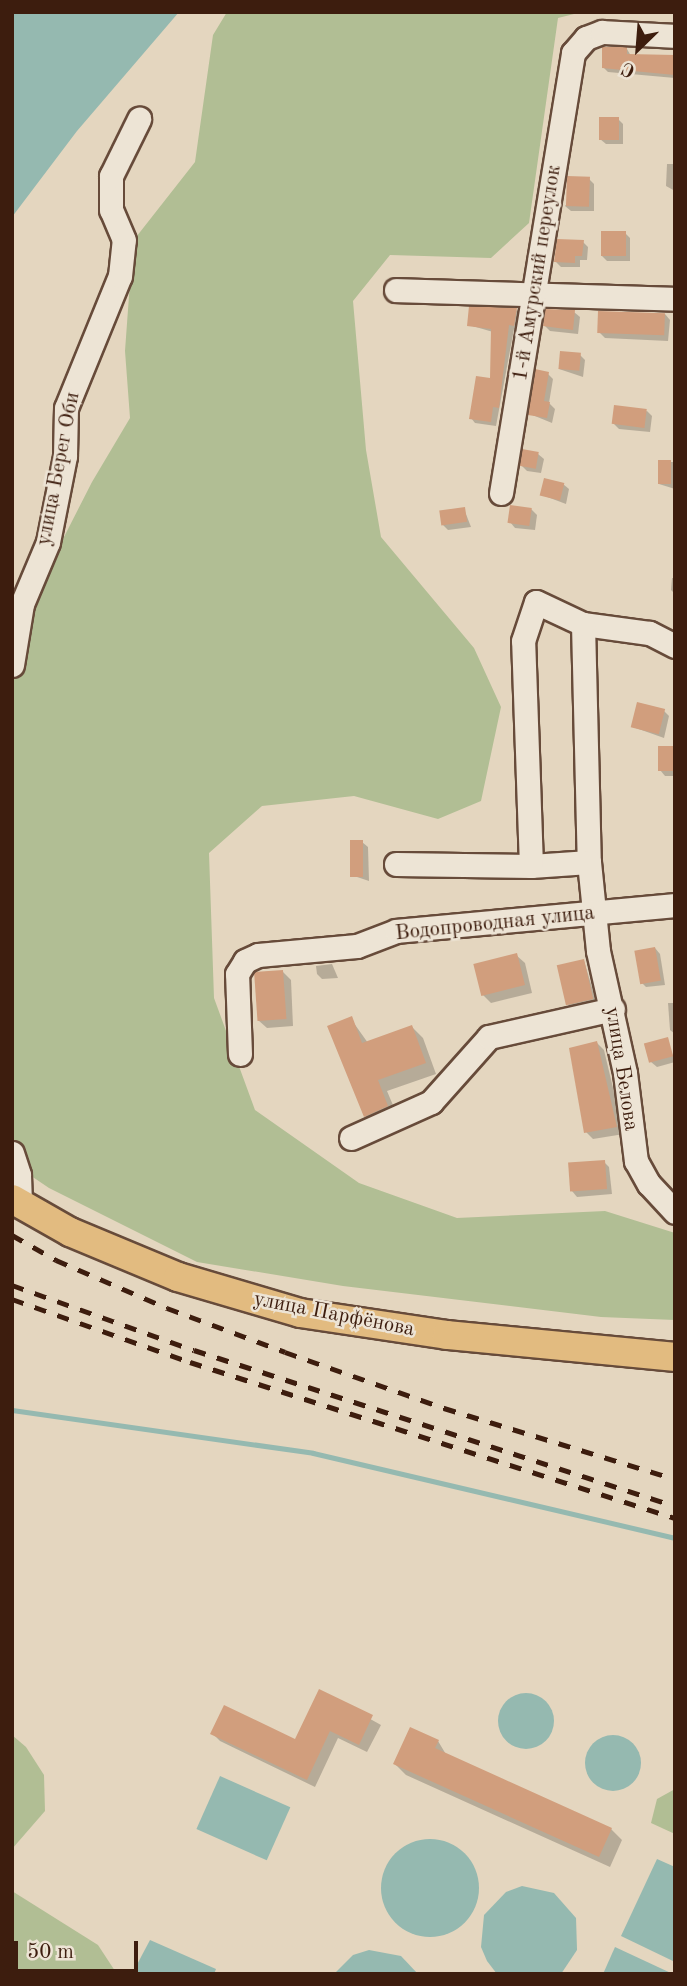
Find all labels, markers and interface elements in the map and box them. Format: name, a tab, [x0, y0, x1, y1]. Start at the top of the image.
north arrow	[603, 14, 673, 84]
text: С	[619, 57, 639, 80]
street label: 1-й Амурский переулок	[508, 163, 568, 383]
street label: улица Берег Оби	[32, 390, 86, 548]
street label: Водопроводная улица	[394, 901, 596, 947]
street label: улица Белова	[599, 1005, 643, 1133]
street label: улица Парфёнова	[251, 1287, 417, 1343]
scale bar	[18, 1926, 142, 1970]
text: 50 m	[27, 1942, 74, 1963]

